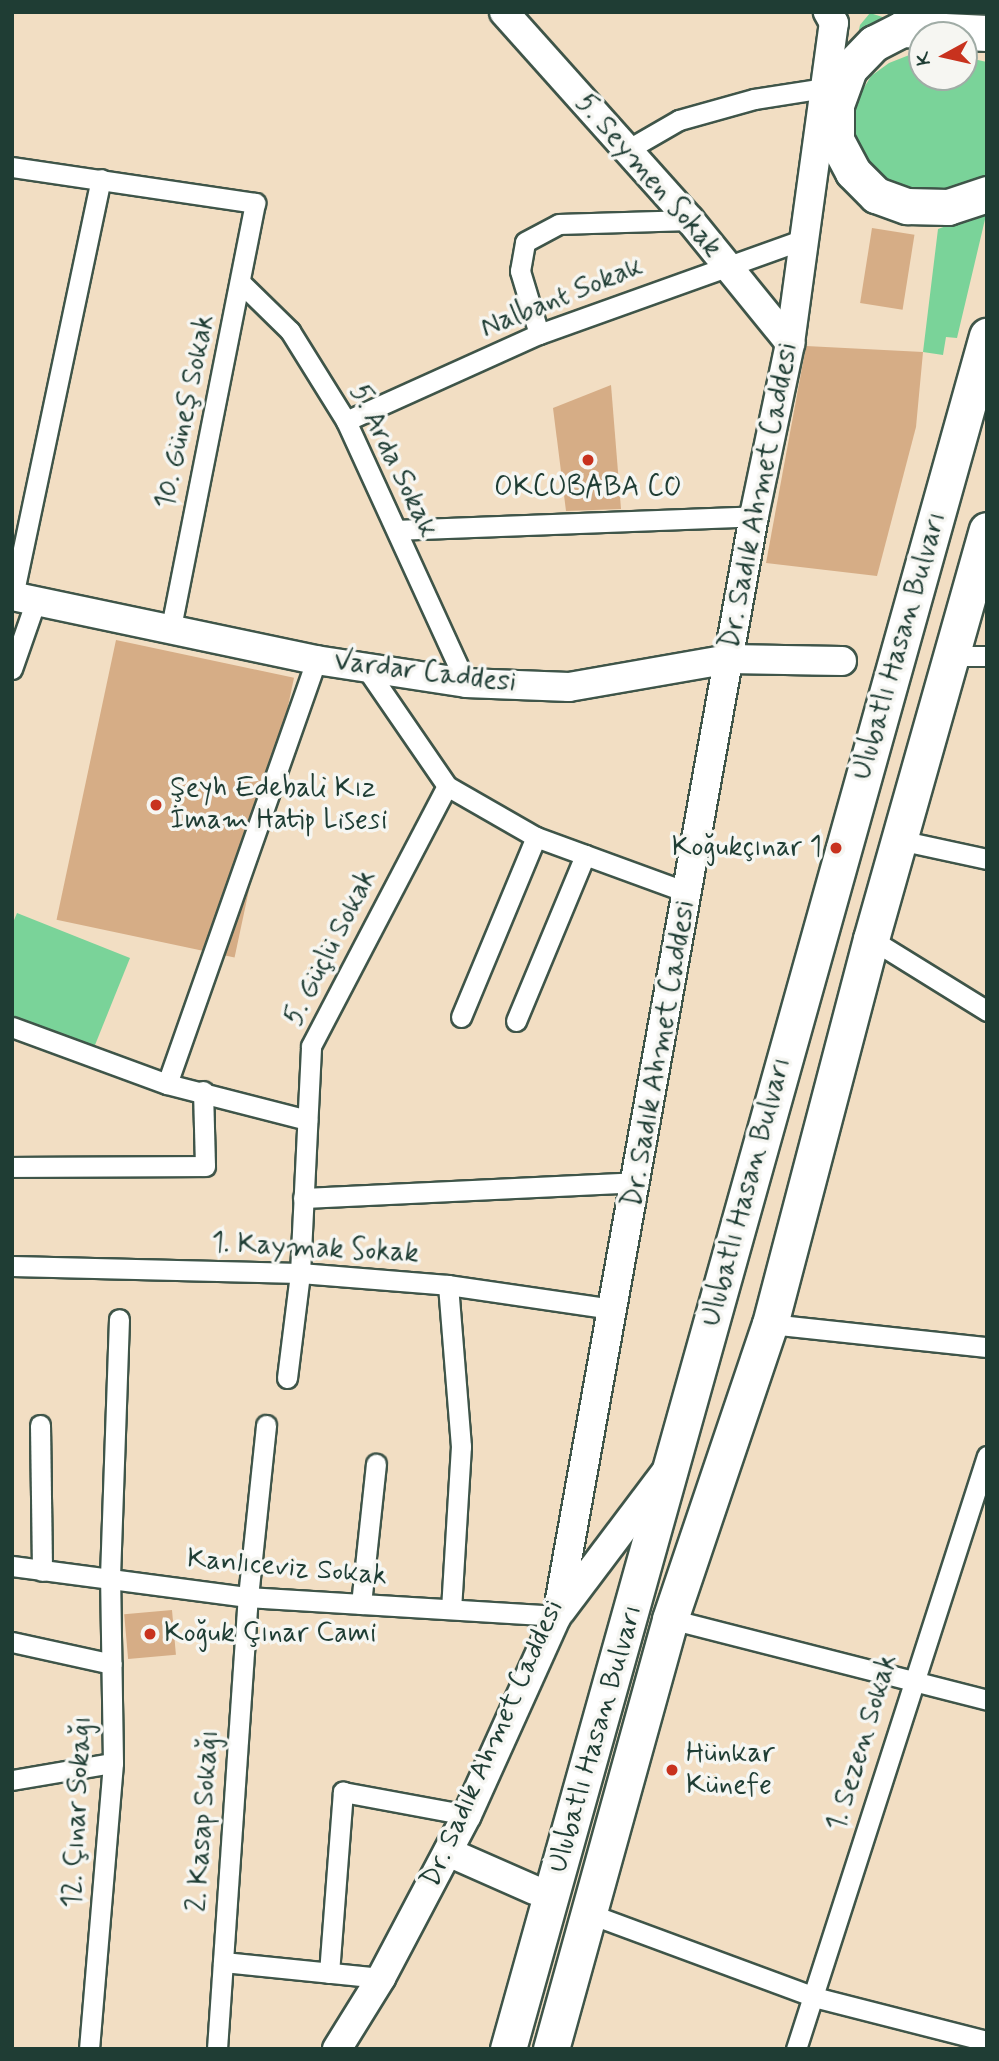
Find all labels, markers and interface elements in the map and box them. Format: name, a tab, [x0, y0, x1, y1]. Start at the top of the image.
north arrow	[908, 21, 978, 91]
text: K	[910, 50, 937, 67]
street label: 5. Seymen Sokak	[567, 86, 729, 266]
street label: Nalbant Sokak	[476, 250, 648, 346]
street label: 10. Güneş Sokak	[149, 312, 223, 512]
street label: Dr. Sadık Ahmet Caddesi	[714, 343, 806, 649]
street label: 5. Arda Sokak	[342, 379, 444, 543]
marker: OKCUBABA CO	[580, 452, 596, 468]
place label: OKCUBABA CO	[492, 471, 684, 505]
street label: Ulubatlı Hasan Bulvarı	[846, 510, 954, 782]
street label: Vardar Caddesi	[331, 645, 519, 701]
place label: Şeyh Edebali Kız İmam Hatip Lisesi	[170, 772, 390, 838]
marker: Şeyh Edebali Kız İmam Hatip Lisesi	[148, 797, 164, 813]
place label: Koğukçınar 1	[672, 831, 822, 865]
marker: Koğukçınar 1	[828, 840, 844, 856]
street label: 5. Güçlü Sokak	[277, 864, 385, 1032]
street label: Dr. Sadık Ahmet Caddesi	[617, 901, 703, 1207]
street label: Ulubatlı Hasan Bulvarı	[695, 1056, 799, 1328]
street label: 1. Kaymak Sokak	[209, 1227, 421, 1271]
street label: Kanlıceviz Sokak	[185, 1542, 389, 1594]
street label: Dr. Sadık Ahmet Caddesi	[416, 1598, 570, 1890]
street label: Ulubatlı Hasan Bulvarı	[542, 1603, 650, 1875]
place label: Koğuk Çınar Cami	[164, 1617, 384, 1651]
marker: Koğuk Çınar Cami	[142, 1626, 158, 1642]
street label: 1. Sezen Sokak	[820, 1650, 906, 1836]
street label: 12. Çınar Sokağı	[56, 1716, 100, 1908]
street label: 2. Kasap Sokağı	[181, 1729, 227, 1913]
place label: Hünkar Künefe	[686, 1737, 775, 1803]
marker: Hünkar Künefe	[664, 1762, 680, 1778]

